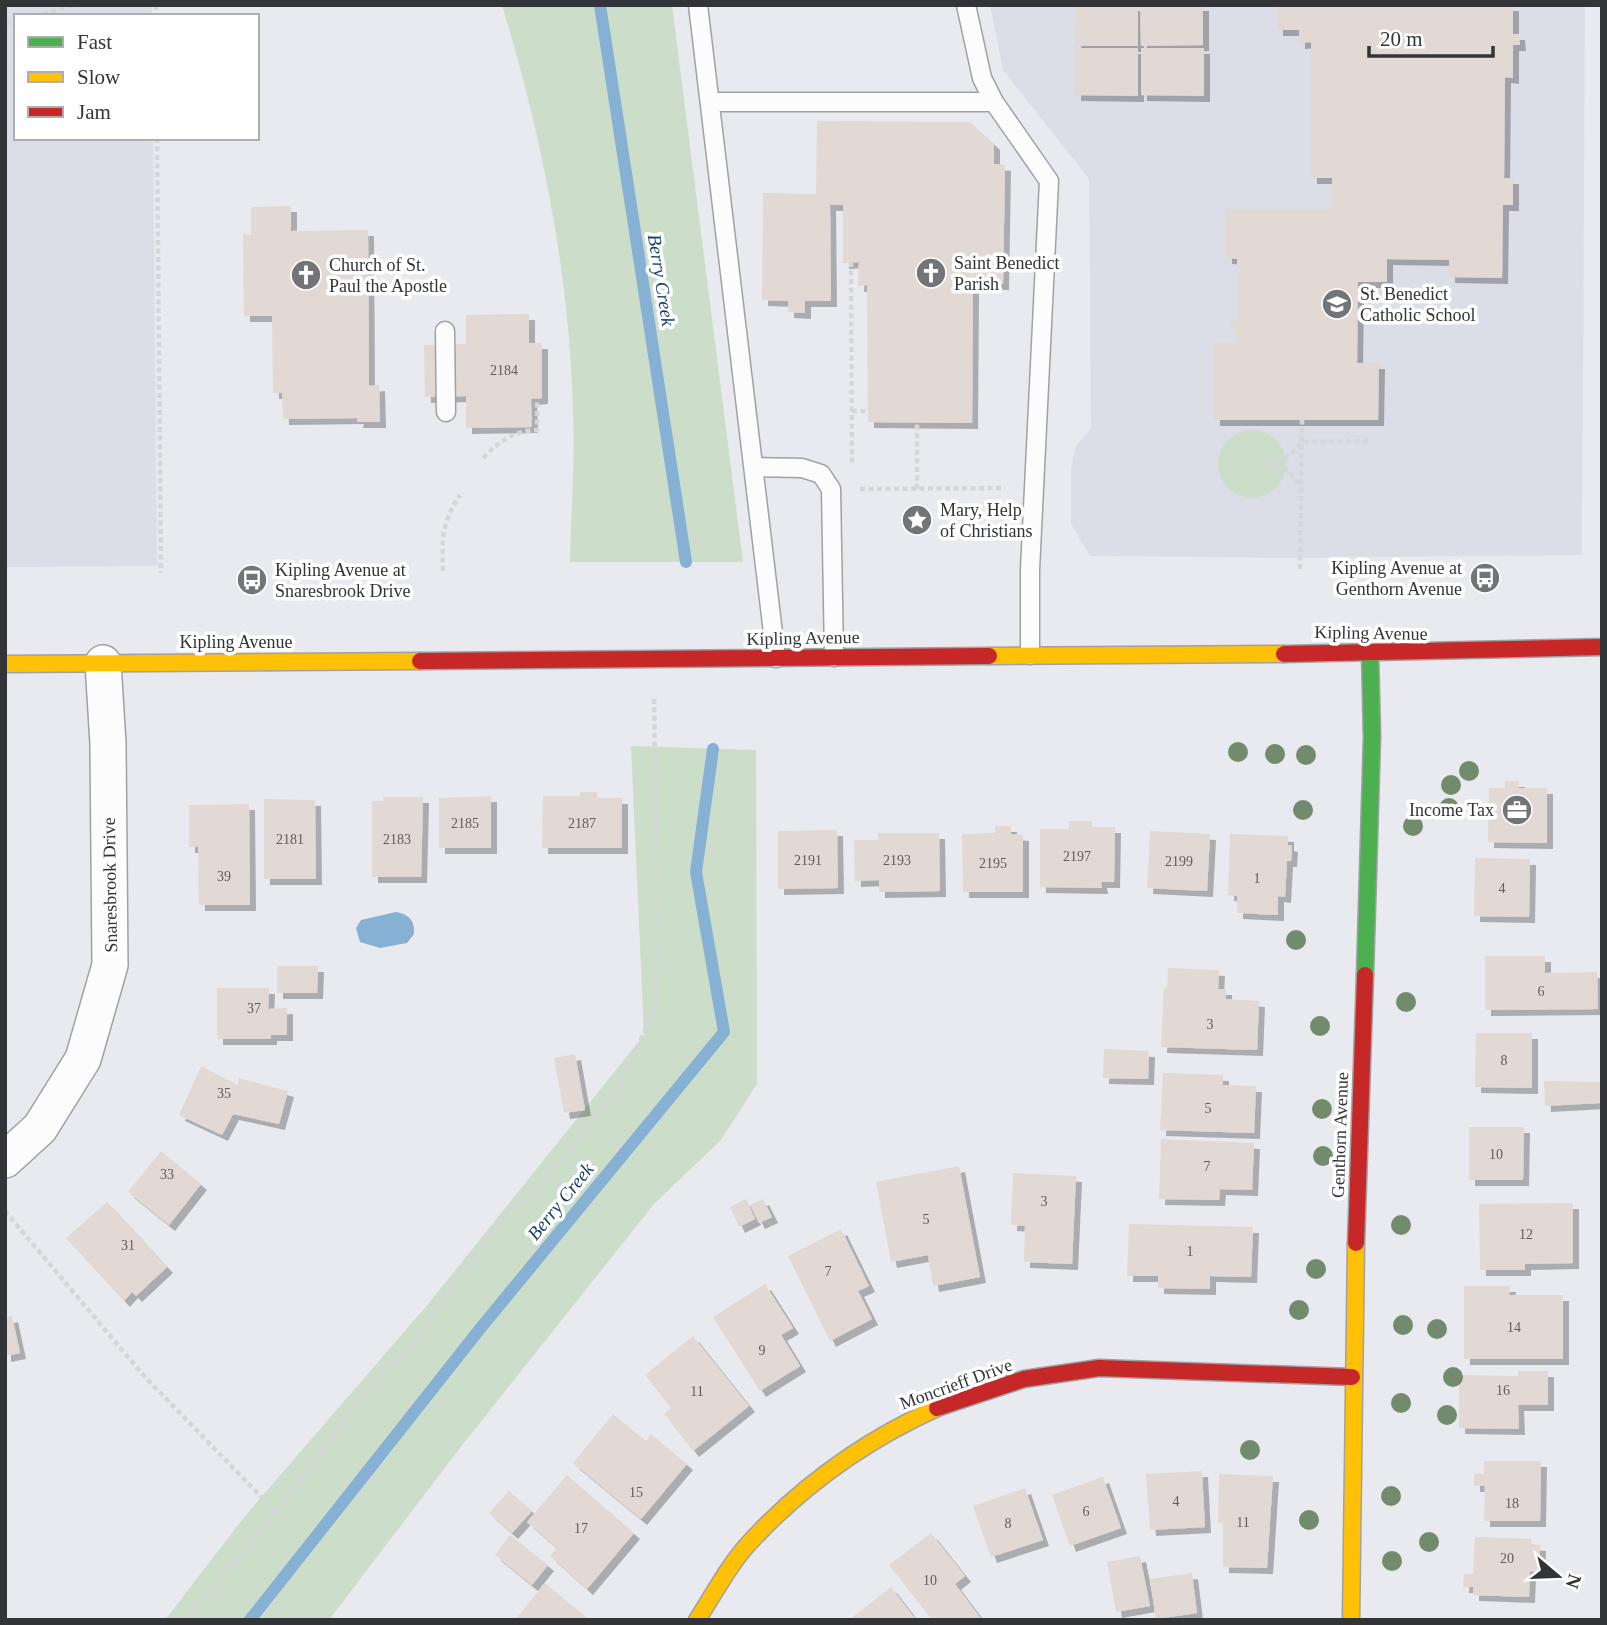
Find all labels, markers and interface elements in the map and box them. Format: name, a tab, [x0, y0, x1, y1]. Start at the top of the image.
legend	[14, 14, 259, 140]
scale bar	[1369, 14, 1493, 58]
text: 20 m	[1380, 27, 1423, 51]
text: Fast	[77, 30, 112, 54]
text: Slow	[77, 65, 121, 89]
text: Jam	[77, 100, 111, 124]
water label: Berry Creek	[644, 233, 679, 328]
place label: Saint Benedict Parish	[954, 253, 1059, 294]
place label: Church of St. Paul the Apostle	[329, 255, 447, 296]
church icon: Saint Benedict Parish	[914, 256, 948, 290]
church icon: Church of St. Paul the Apostle	[289, 258, 323, 292]
place label: St. Benedict Catholic School	[1360, 284, 1476, 325]
school or university icon: St. Benedict Catholic School	[1320, 287, 1354, 321]
house number: 2184	[490, 363, 518, 378]
place label: Mary, Help of Christians	[940, 500, 1033, 541]
place icon: Mary, Help of Christians	[900, 503, 934, 537]
place label: Kipling Avenue at Genthorn Avenue	[1331, 558, 1462, 599]
place label: Kipling Avenue at Snaresbrook Drive	[275, 560, 410, 601]
bus stop icon: Kipling Avenue at Genthorn Avenue	[1468, 561, 1502, 595]
bus stop icon: Kipling Avenue at Snaresbrook Drive	[235, 563, 269, 597]
street label: Kipling Avenue	[1314, 622, 1428, 644]
street label: Kipling Avenue	[746, 627, 860, 649]
street label: Kipling Avenue	[179, 632, 293, 652]
office icon: Income Tax	[1500, 793, 1534, 827]
place label: Income Tax	[1409, 800, 1494, 820]
house number: 2185	[451, 816, 479, 831]
house number: 2187	[568, 816, 596, 831]
street label: Snaresbrook Drive	[99, 817, 121, 953]
house number: 2181	[276, 832, 304, 847]
house number: 2183	[383, 832, 411, 847]
house number: 2197	[1063, 849, 1091, 864]
house number: 2191	[794, 853, 822, 868]
house number: 2193	[883, 853, 911, 868]
house number: 2199	[1165, 854, 1193, 869]
house number: 2195	[979, 856, 1007, 871]
house number: 39	[217, 869, 231, 884]
house number: 1	[1254, 871, 1261, 886]
house number: 4	[1499, 881, 1506, 896]
house number: 6	[1538, 984, 1545, 999]
house number: 37	[247, 1001, 261, 1016]
house number: 3	[1207, 1017, 1214, 1032]
house number: 8	[1501, 1053, 1508, 1068]
street label: Genthorn Avenue	[1328, 1072, 1352, 1198]
house number: 35	[217, 1086, 231, 1101]
house number: 5	[1205, 1101, 1212, 1116]
house number: 10	[1489, 1147, 1503, 1162]
water label: Berry Creek	[523, 1158, 598, 1244]
house number: 7	[1204, 1159, 1211, 1174]
house number: 33	[160, 1167, 174, 1182]
house number: 3	[1041, 1194, 1048, 1209]
house number: 5	[923, 1212, 930, 1227]
house number: 12	[1519, 1227, 1533, 1242]
house number: 31	[121, 1238, 135, 1253]
house number: 1	[1187, 1244, 1194, 1259]
house number: 7	[825, 1264, 832, 1279]
house number: 14	[1507, 1320, 1521, 1335]
house number: 9	[759, 1343, 766, 1358]
street label: Moncrieff Drive	[897, 1354, 1015, 1414]
house number: 16	[1496, 1383, 1510, 1398]
house number: 11	[690, 1384, 704, 1399]
house number: 15	[629, 1485, 643, 1500]
house number: 4	[1173, 1494, 1180, 1509]
house number: 18	[1505, 1496, 1519, 1511]
house number: 6	[1083, 1504, 1090, 1519]
house number: 11	[1236, 1515, 1250, 1530]
house number: 8	[1005, 1516, 1012, 1531]
house number: 17	[574, 1521, 588, 1536]
north arrow	[1523, 1541, 1593, 1611]
house number: 20	[1500, 1551, 1514, 1566]
text: N	[1561, 1571, 1586, 1592]
house number: 10	[923, 1573, 937, 1588]

